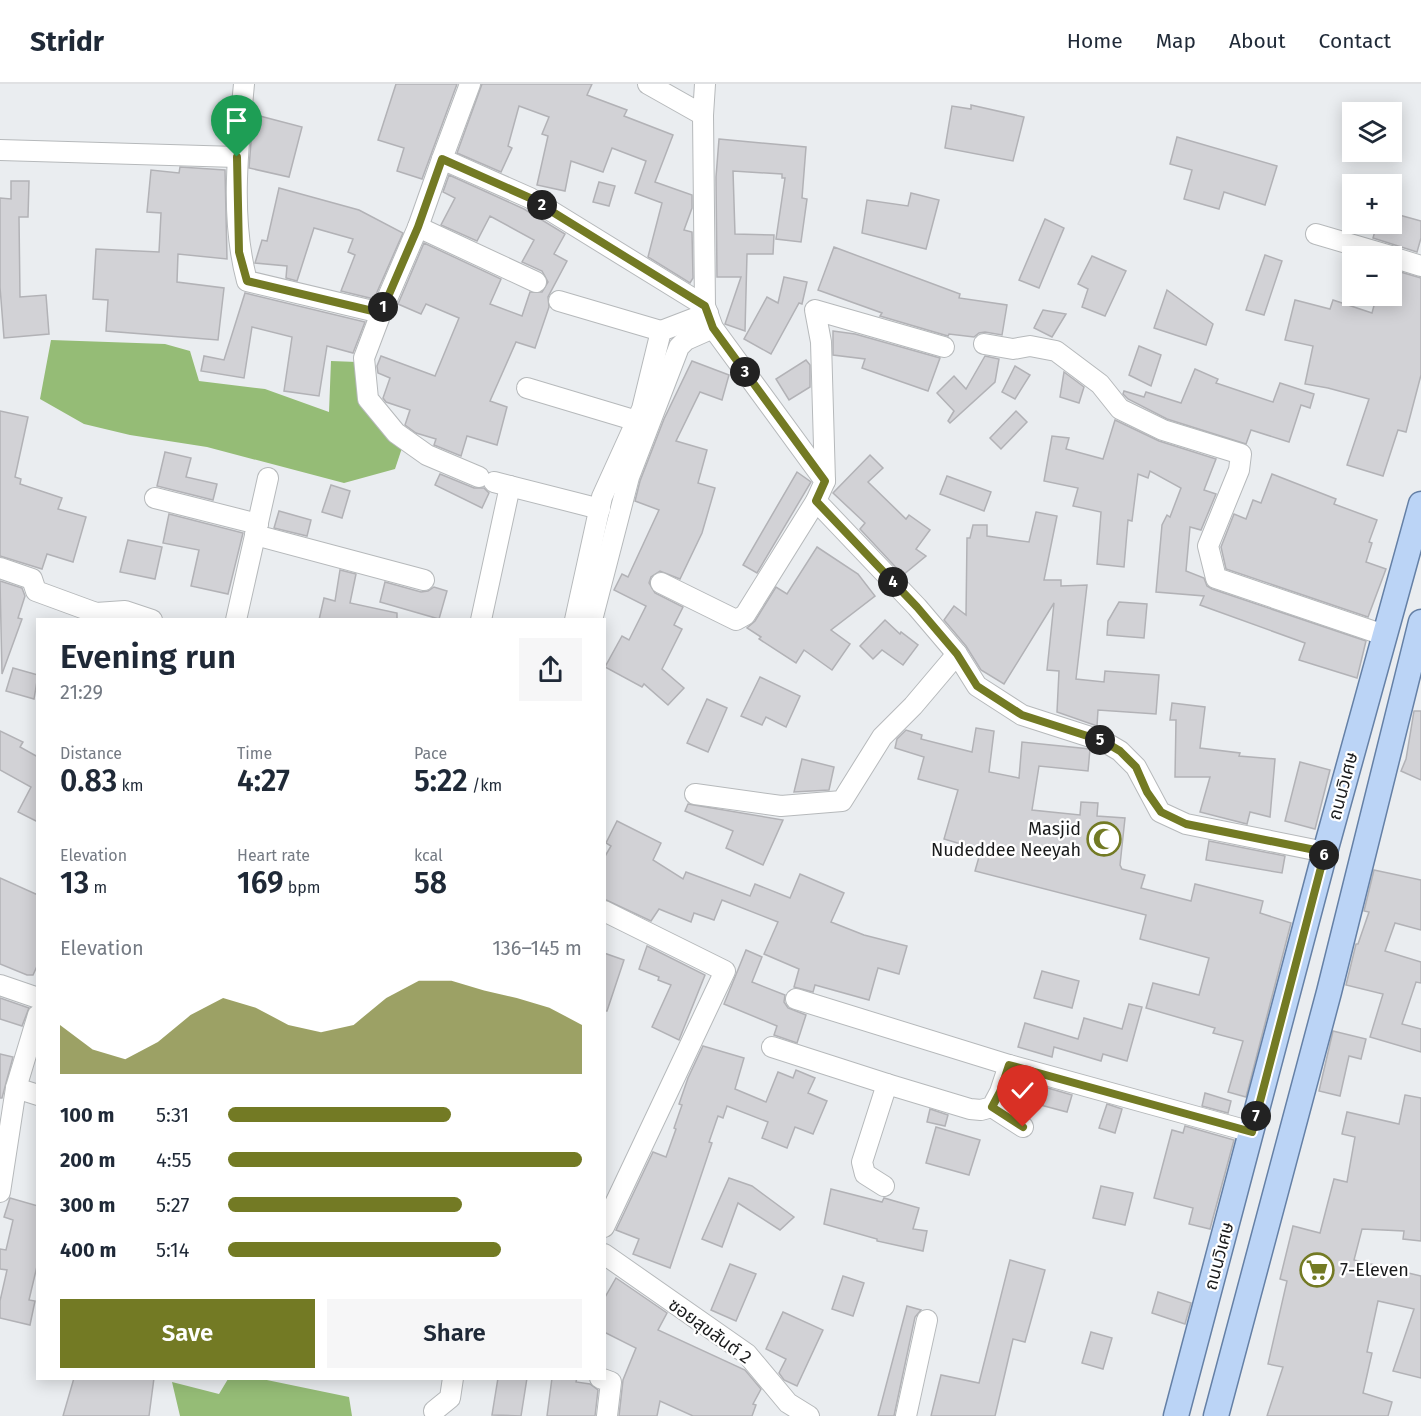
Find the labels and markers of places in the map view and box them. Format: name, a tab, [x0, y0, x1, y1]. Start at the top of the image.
pin	[211, 95, 262, 157]
pin: 2	[527, 190, 557, 220]
pin: 1	[368, 292, 398, 322]
pin: 3	[730, 357, 760, 387]
pin: 4	[878, 567, 908, 597]
pin: 5	[1085, 725, 1115, 755]
place label: Masjid Nudeddee Neeyah	[931, 818, 1081, 861]
mosque icon: Masjid Nudeddee Neeyah	[1086, 821, 1122, 857]
pin: 6	[1309, 840, 1339, 870]
pin	[997, 1065, 1048, 1127]
pin: 7	[1241, 1101, 1271, 1131]
supermarket icon: 7-Eleven	[1299, 1252, 1335, 1288]
place label: 7-Eleven	[1340, 1259, 1409, 1281]

